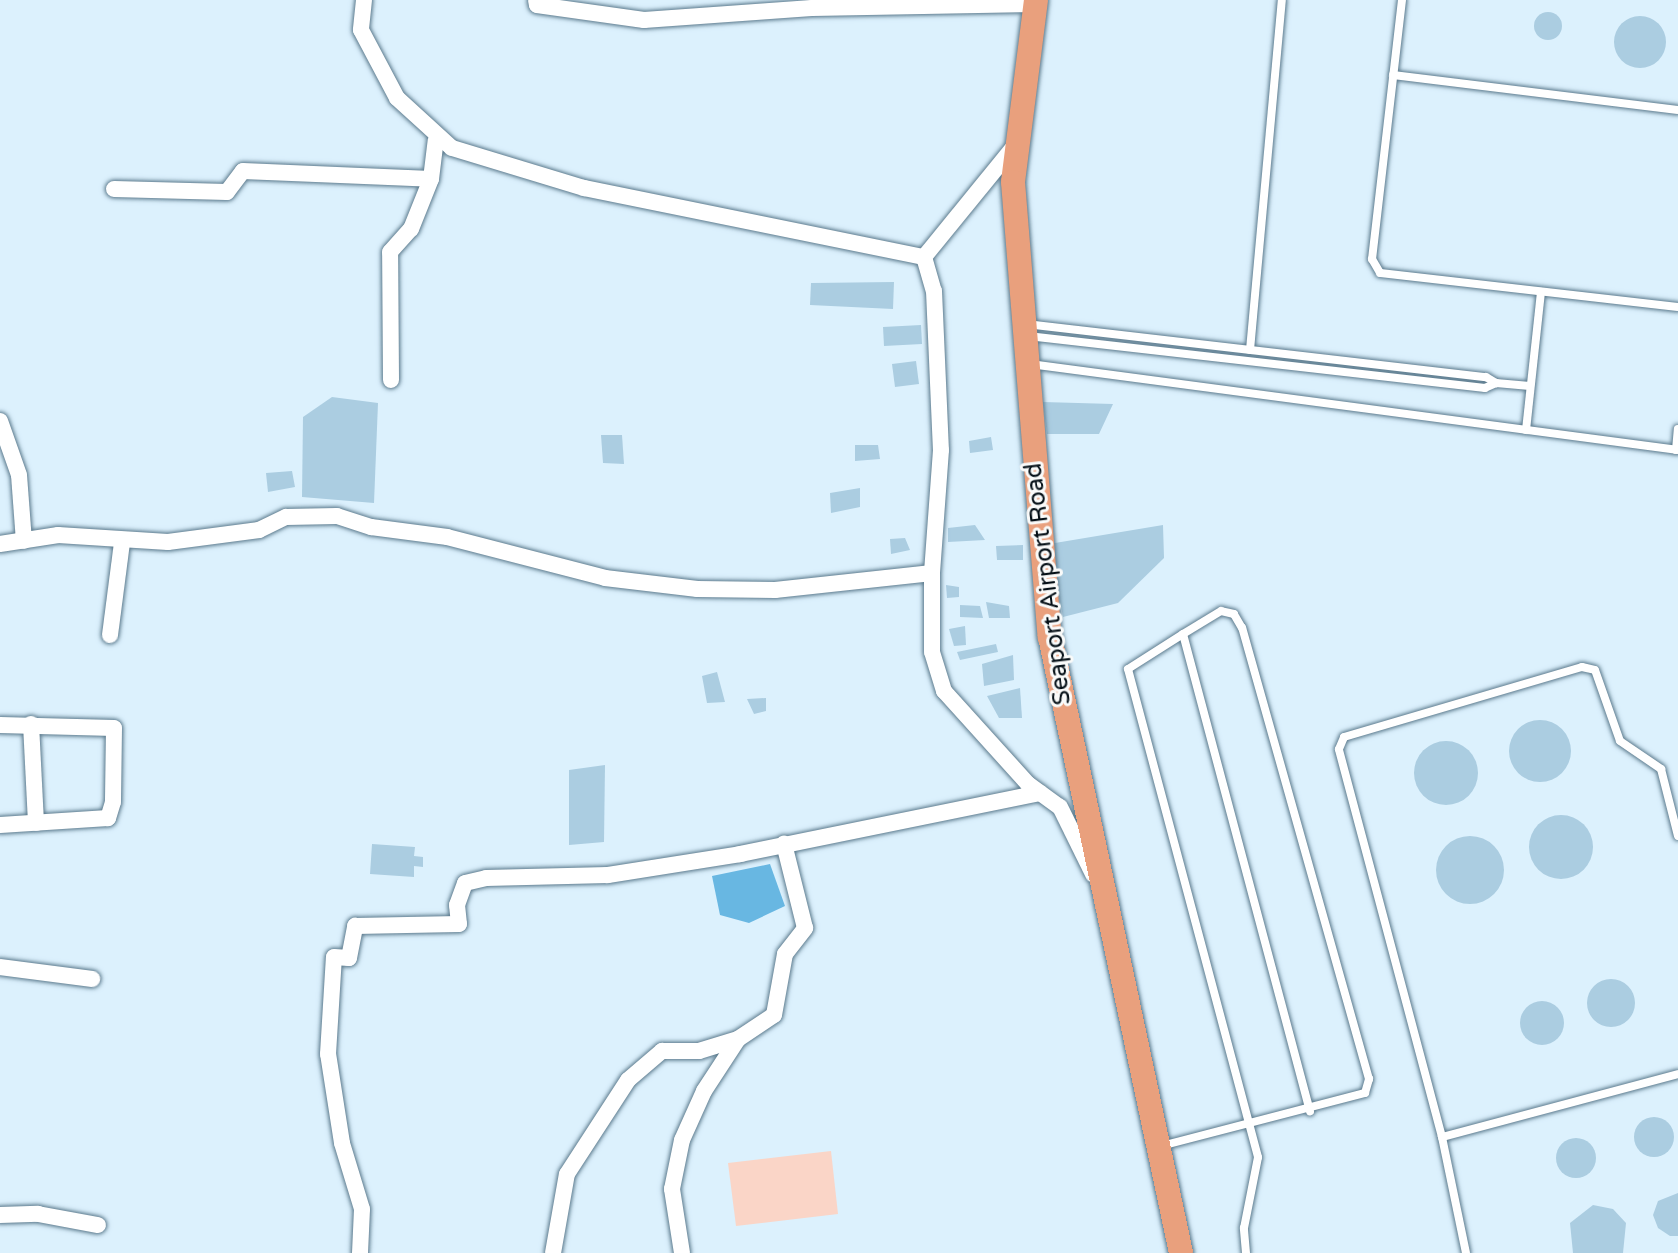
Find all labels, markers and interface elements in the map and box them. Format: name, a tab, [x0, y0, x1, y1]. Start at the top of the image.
street label: Seaport Airport Road	[1019, 461, 1077, 707]

